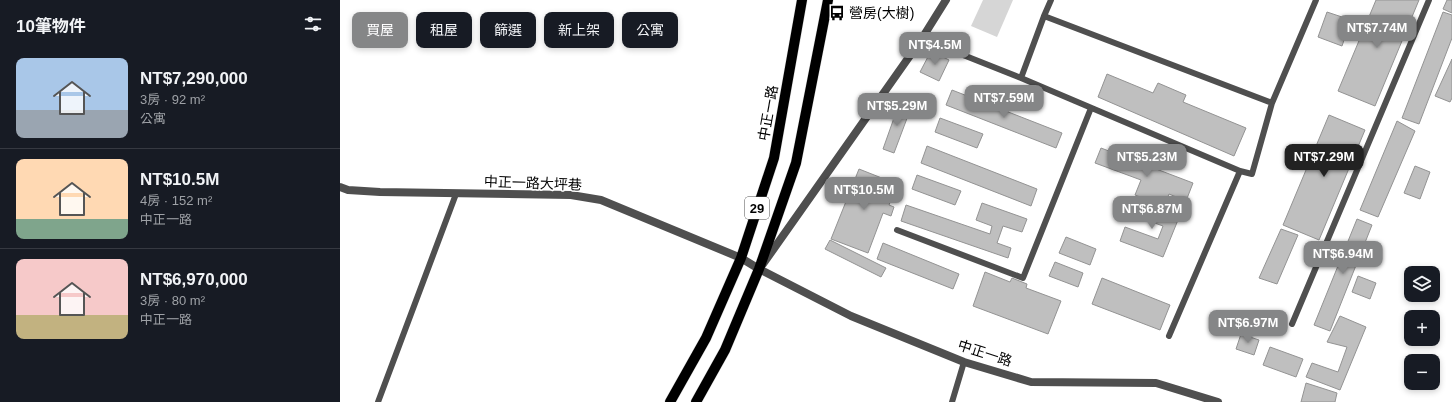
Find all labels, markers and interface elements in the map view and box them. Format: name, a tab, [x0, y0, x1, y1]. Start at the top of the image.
bus stop icon: 營房(大樹)	[828, 4, 846, 22]
place label: 營房(大樹)	[849, 5, 914, 21]
chip: 買屋	[352, 12, 408, 48]
chip: 租屋	[416, 12, 472, 48]
chip: 篩選	[480, 12, 536, 48]
chip: 新上架	[544, 12, 614, 48]
chip: 公寓	[622, 12, 678, 48]
icon: filters	[302, 13, 324, 35]
pin: NT$7.74M	[1336, 15, 1418, 49]
text: 10筆物件	[16, 17, 86, 36]
text: NT$7.74M	[1347, 20, 1407, 35]
pin: NT$4.5M	[898, 32, 972, 66]
text: NT$4.5M	[908, 37, 962, 52]
text: NT$7,290,000	[140, 69, 248, 88]
icon: home	[48, 74, 96, 122]
street label: 中正一路	[755, 84, 781, 142]
pin: NT$7.59M	[963, 85, 1045, 119]
text: NT$7.59M	[974, 90, 1034, 105]
text: 3房 · 92 m²	[140, 92, 205, 107]
pin: NT$5.29M	[856, 93, 938, 127]
text: NT$5.29M	[867, 98, 927, 113]
text: 公寓	[140, 111, 166, 126]
pin: NT$5.23M	[1106, 144, 1188, 178]
pin: NT$7.29M	[1283, 144, 1365, 178]
text: NT$5.23M	[1117, 149, 1177, 164]
text: NT$7.29M	[1294, 149, 1354, 164]
text: NT$10.5M	[140, 170, 219, 189]
street label: 中正一路大坪巷	[484, 173, 582, 193]
icon: home	[48, 175, 96, 223]
pin: NT$10.5M	[823, 177, 905, 211]
text: NT$10.5M	[834, 182, 894, 197]
text: 4房 · 152 m²	[140, 193, 212, 208]
pin: NT$6.87M	[1111, 196, 1193, 230]
road number: 29	[745, 197, 769, 219]
text: NT$6.87M	[1122, 201, 1182, 216]
text: 中正一路	[140, 212, 192, 227]
pin: NT$6.94M	[1302, 241, 1384, 275]
text: NT$6.94M	[1313, 246, 1373, 261]
map controls	[1404, 266, 1440, 390]
button: layers	[1404, 266, 1440, 302]
text: NT$6,970,000	[140, 270, 248, 289]
icon: home	[48, 275, 96, 323]
text: 3房 · 80 m²	[140, 293, 205, 308]
pin: NT$6.97M	[1207, 310, 1289, 344]
button: +	[1404, 310, 1440, 346]
text: 中正一路	[140, 312, 192, 327]
text: NT$6.97M	[1218, 315, 1278, 330]
street label: 中正一路	[956, 337, 1014, 369]
button: −	[1404, 354, 1440, 390]

